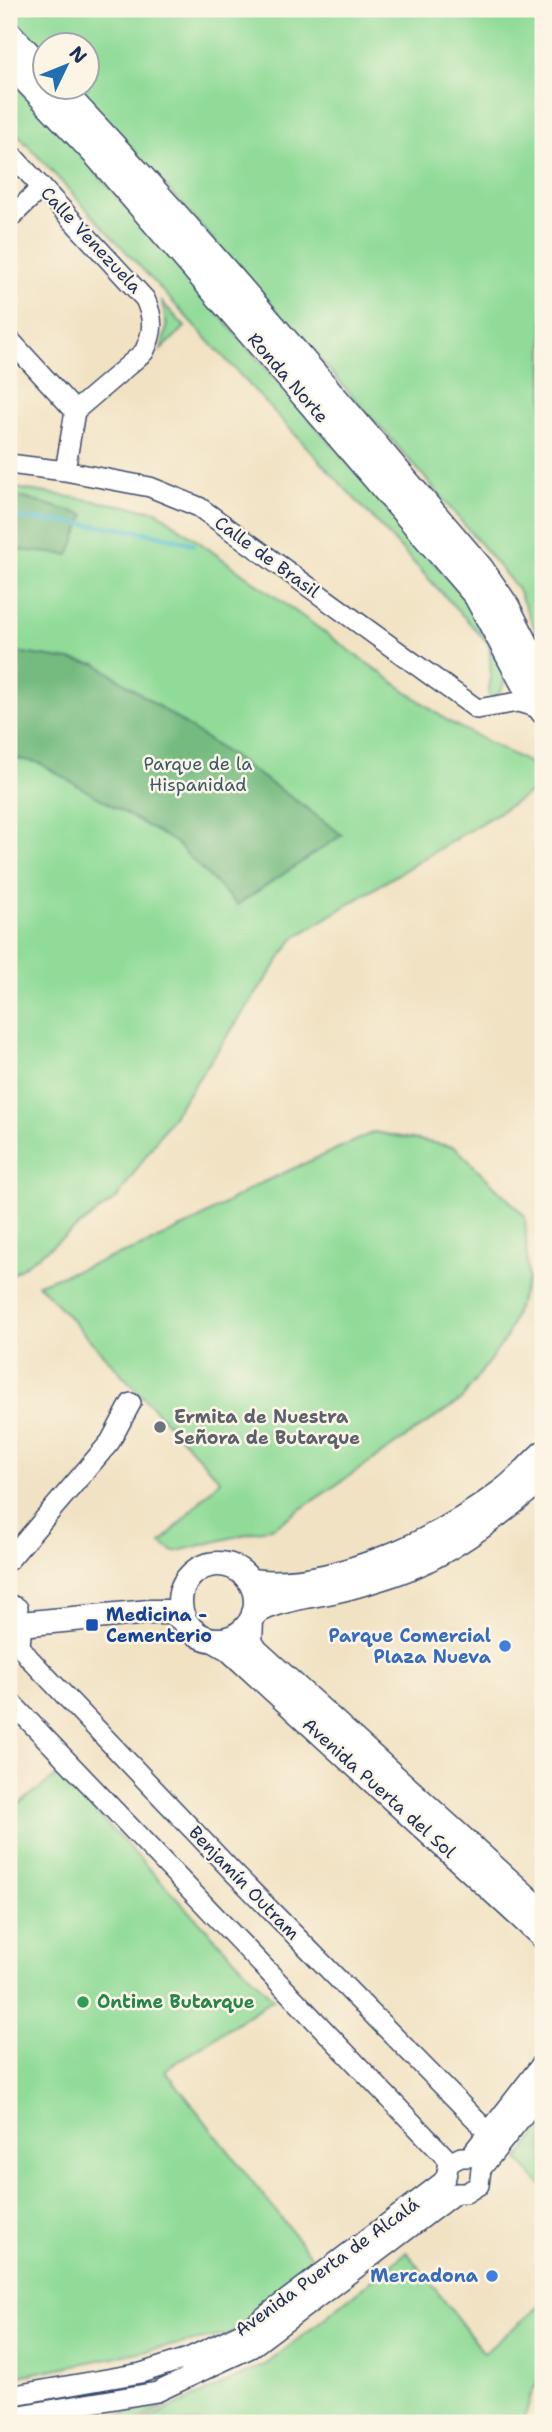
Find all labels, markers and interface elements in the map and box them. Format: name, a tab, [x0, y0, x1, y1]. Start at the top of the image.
north arrow	[32, 32, 102, 102]
text: N	[64, 41, 92, 69]
street label: Calle Venezuela	[35, 181, 147, 299]
street label: Ronda Norte	[242, 328, 334, 428]
street label: Calle de Brasil	[210, 511, 325, 604]
park label: Parque de la Hispanidad	[143, 752, 253, 797]
place label: Ermita de Nuestra Señora de Butarque	[174, 1405, 360, 1450]
marker: Ermita de Nuestra Señora de Butarque	[152, 1419, 168, 1435]
place label: Medicina - Cementerio	[106, 1603, 212, 1648]
marker: Medicina - Cementerio	[84, 1617, 100, 1633]
place label: Parque Comercial Plaza Nueva	[329, 1624, 492, 1669]
marker: Parque Comercial Plaza Nueva	[497, 1638, 513, 1654]
street label: Avenida Puerta del Sol	[297, 1713, 461, 1864]
street label: Benjamín Outram	[183, 1821, 305, 1945]
place label: Ontime Butarque	[97, 1990, 255, 2014]
marker: Ontime Butarque	[75, 1994, 91, 2010]
street label: Avenida Puerta de Alcalá	[230, 2192, 424, 2342]
place label: Mercadona	[370, 2264, 479, 2288]
marker: Mercadona	[484, 2268, 500, 2284]

